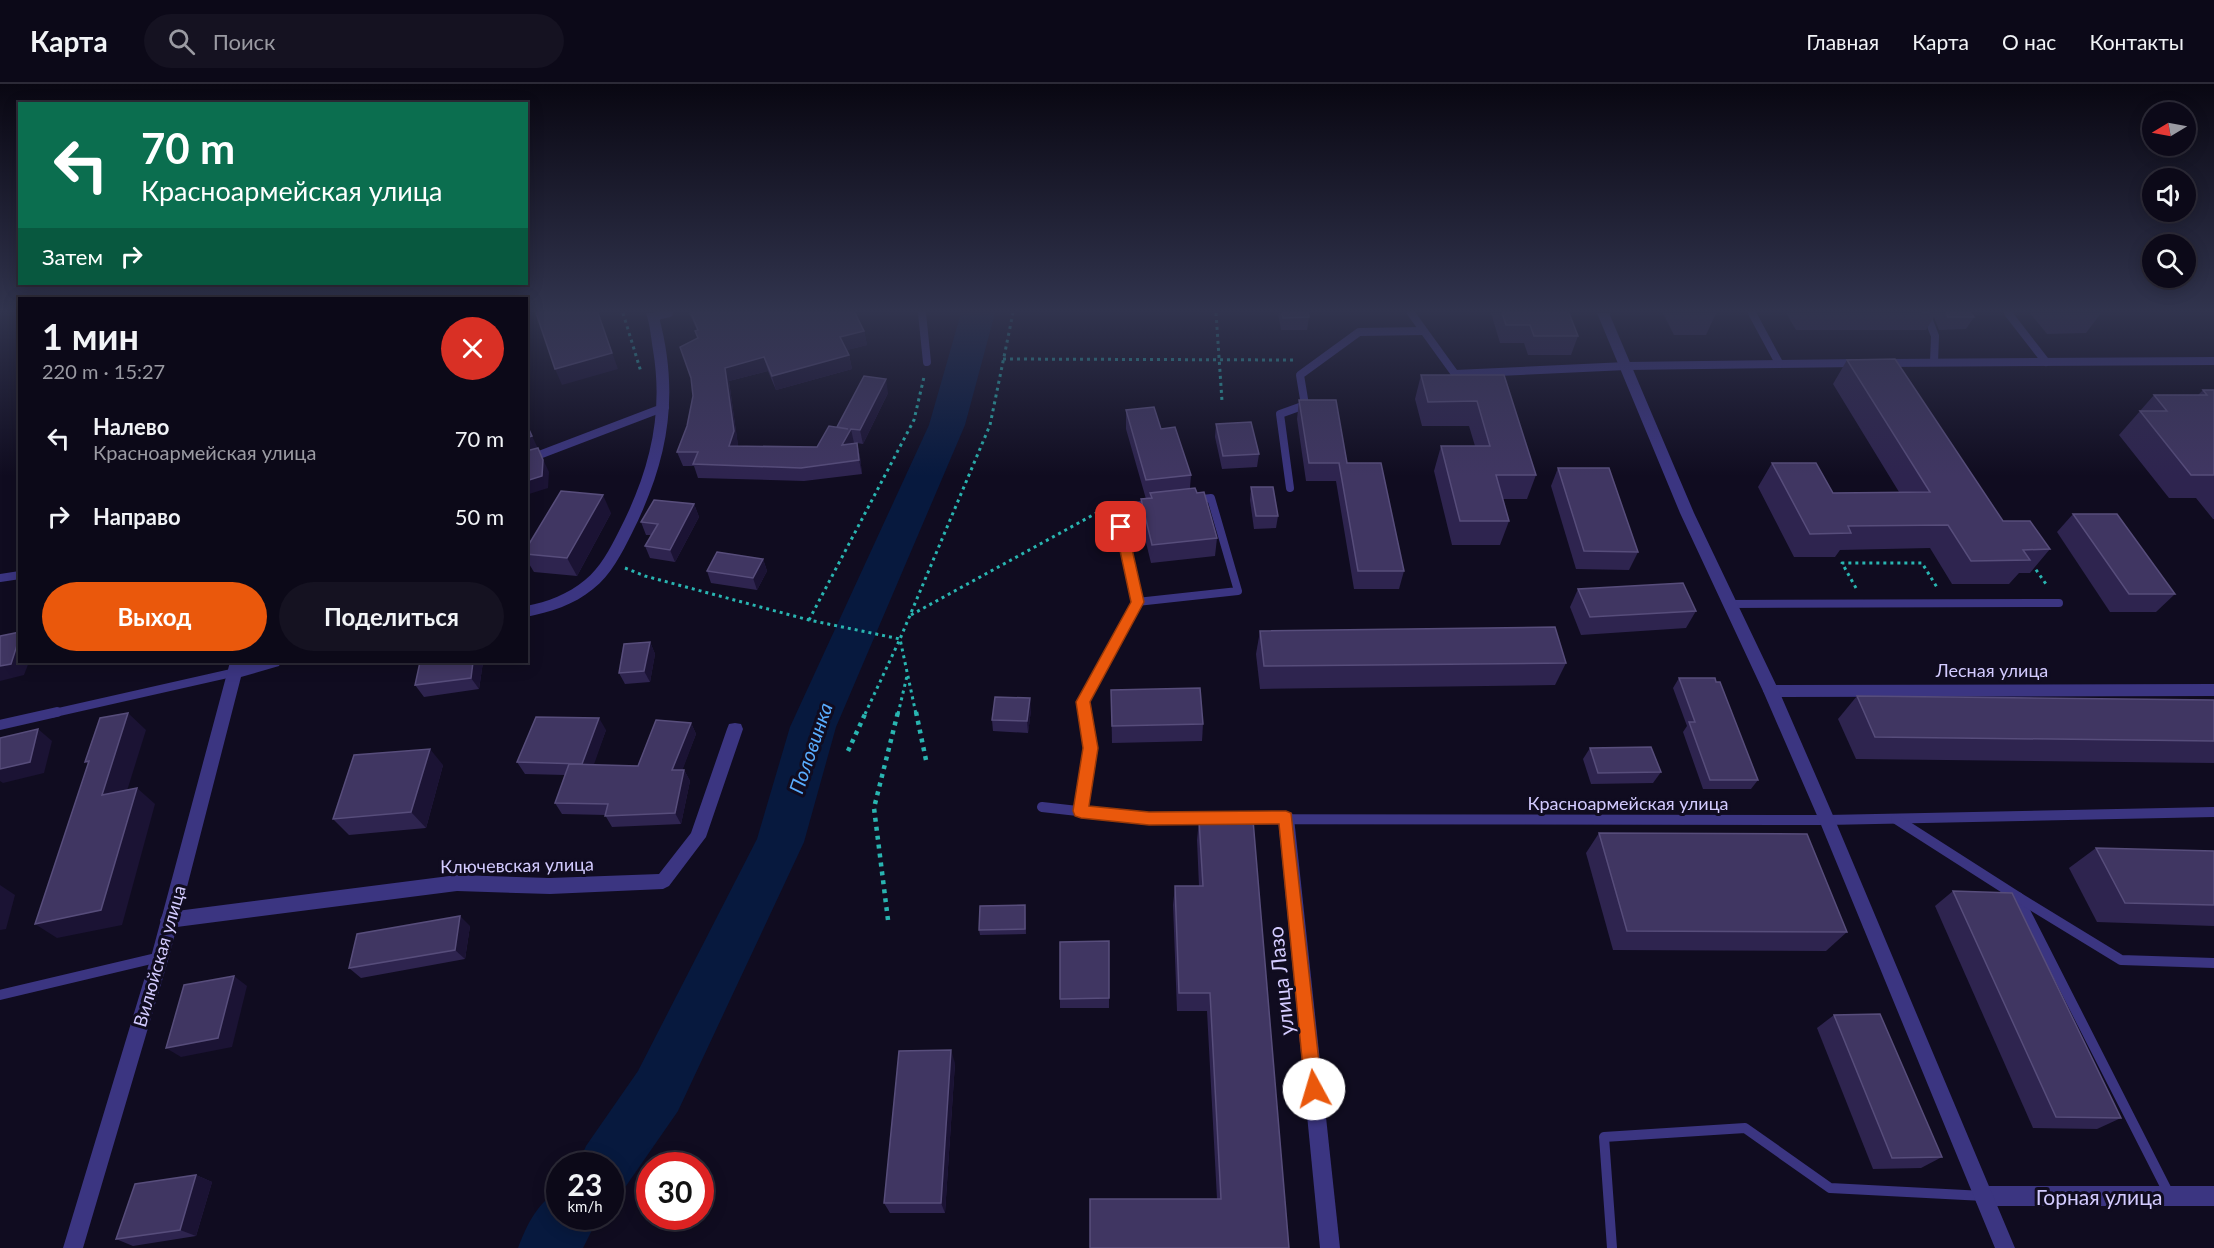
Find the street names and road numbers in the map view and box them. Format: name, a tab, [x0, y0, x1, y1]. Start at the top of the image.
street label: Лесная улица	[1935, 659, 2048, 681]
street label: Красноармейская улица	[1528, 792, 1729, 814]
street label: Ключевская улица	[440, 853, 594, 877]
street label: Вилюйская улица	[128, 883, 190, 1029]
street label: улица Лазо	[1262, 925, 1298, 1037]
street label: Горная улица	[2036, 1184, 2162, 1209]

